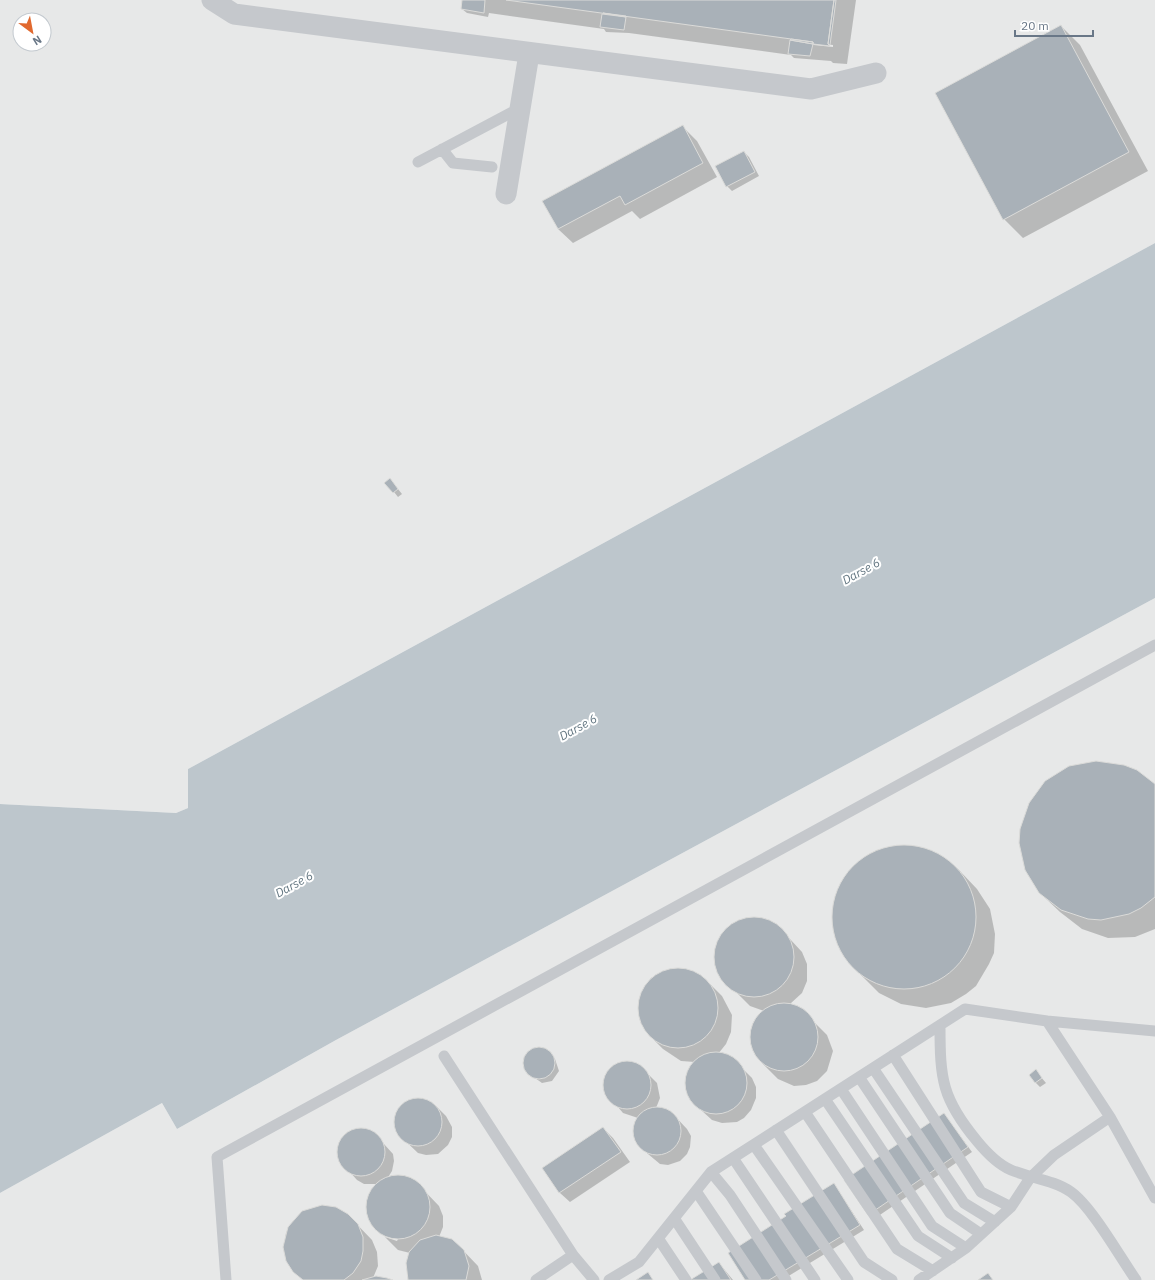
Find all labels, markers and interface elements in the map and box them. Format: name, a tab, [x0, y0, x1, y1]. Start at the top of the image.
north arrow	[12, 12, 52, 52]
scale bar	[1015, 12, 1093, 38]
text: 20 m	[1021, 18, 1049, 33]
text: N	[30, 32, 44, 49]
water label: Darse 6	[839, 554, 883, 588]
water label: Darse 6	[556, 710, 600, 744]
water label: Darse 6	[272, 867, 316, 901]

